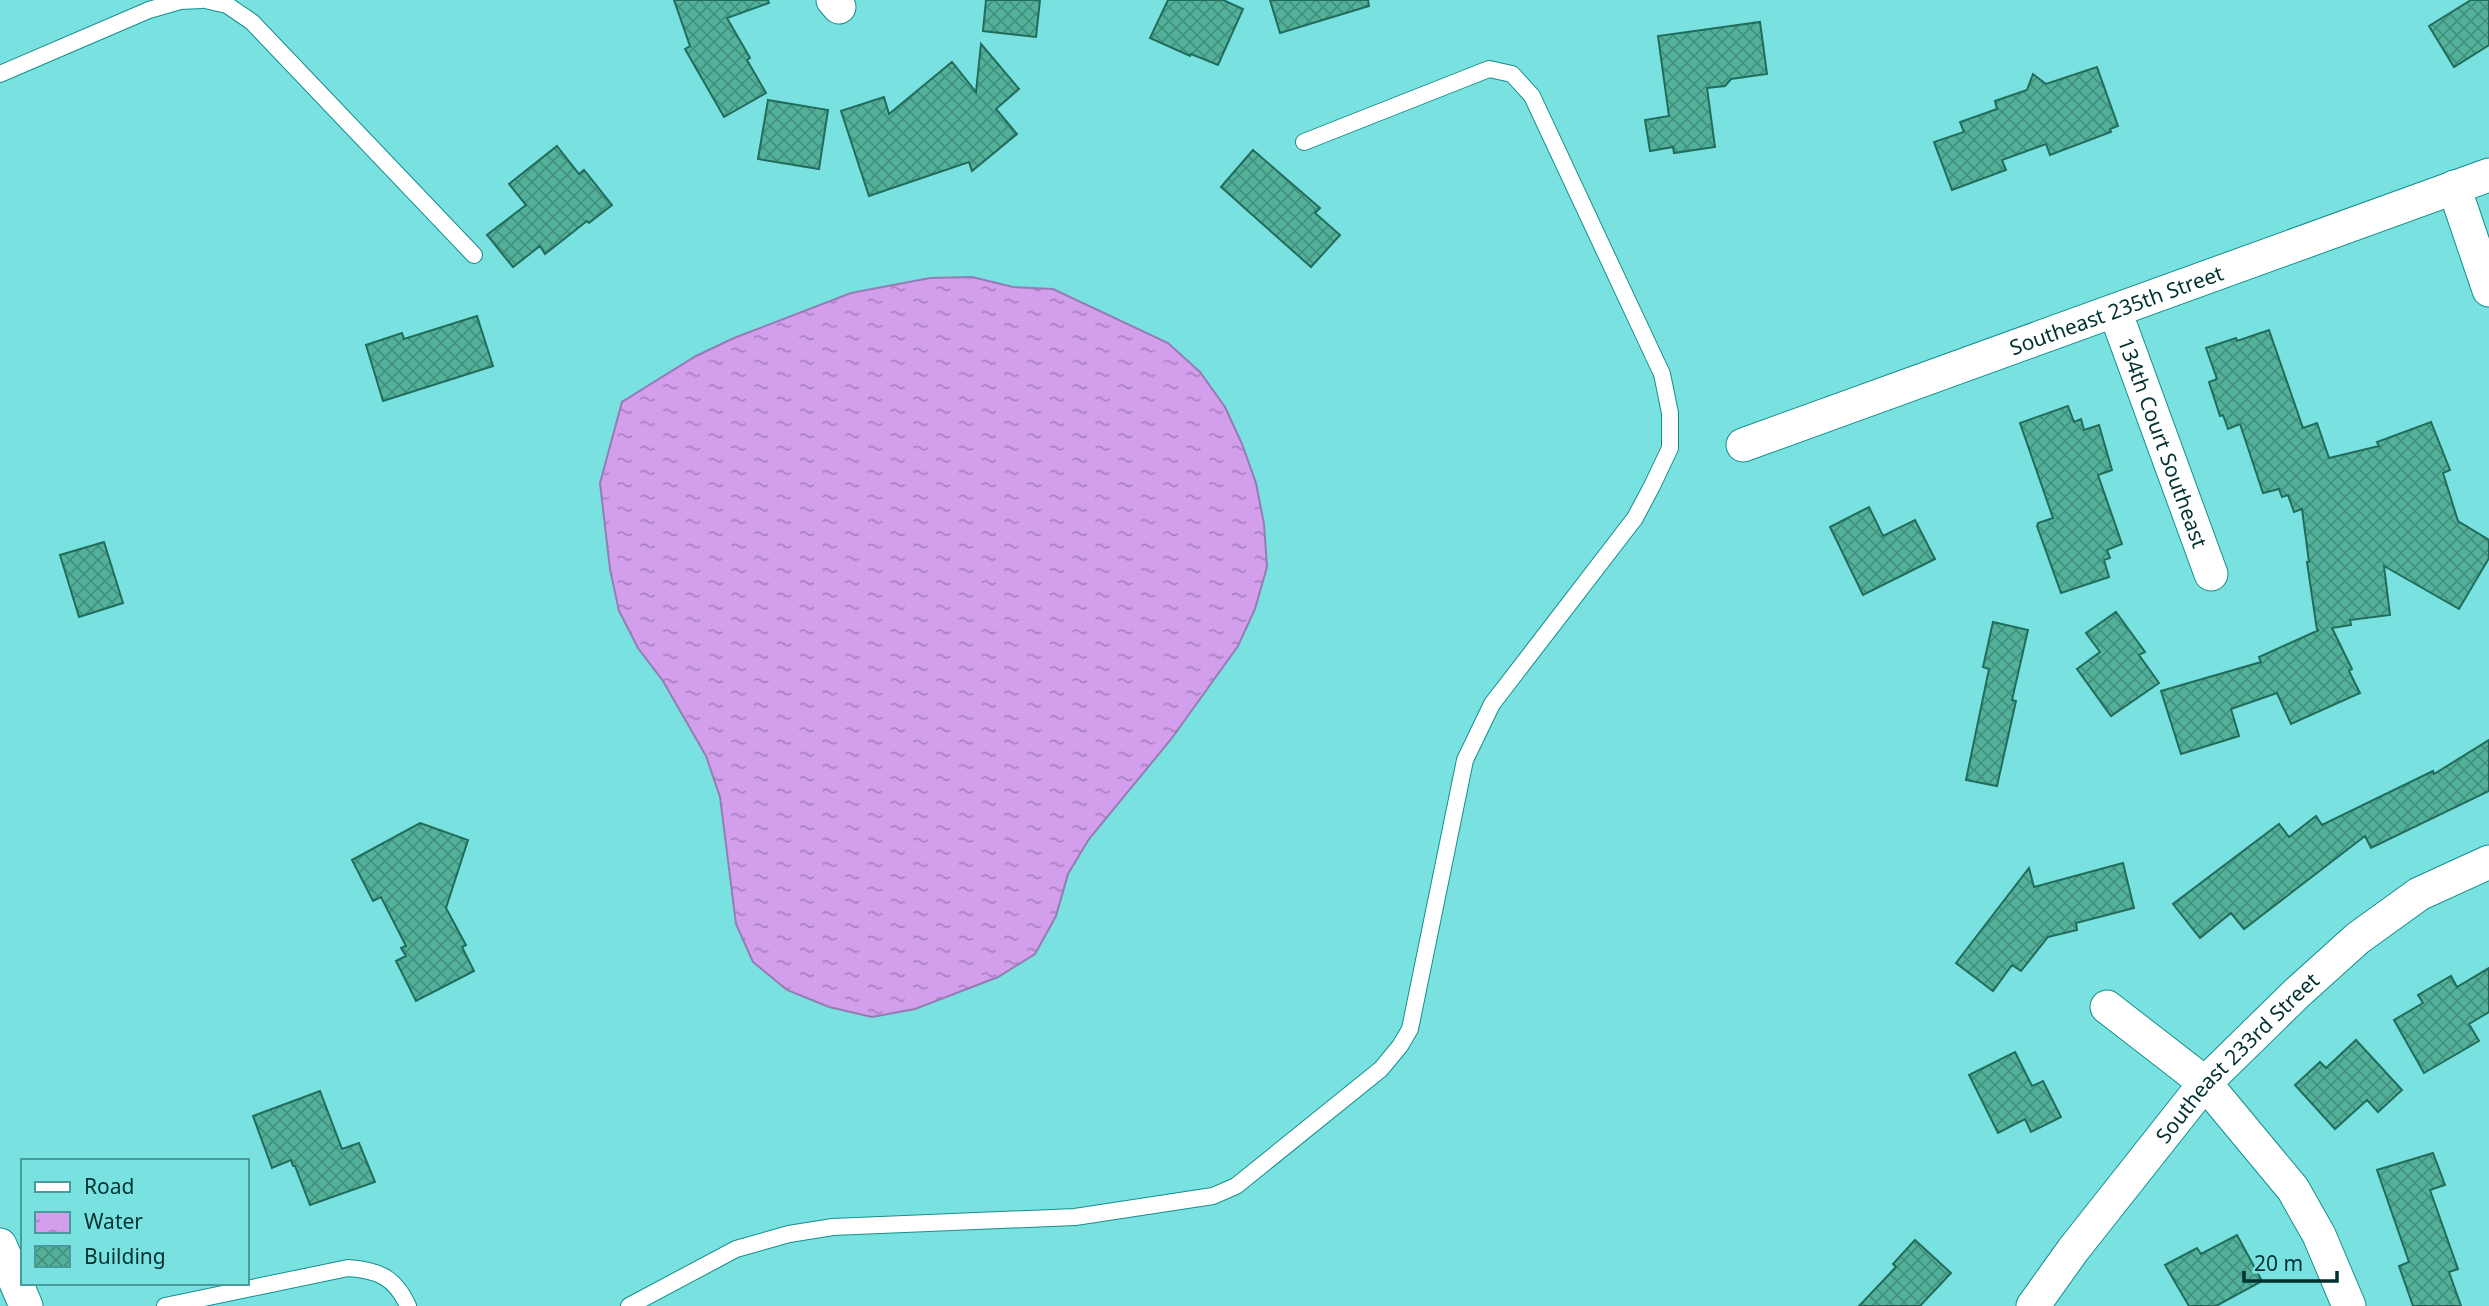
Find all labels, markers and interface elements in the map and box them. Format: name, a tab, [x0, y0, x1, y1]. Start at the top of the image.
street label: Southeast 235th Street	[2006, 258, 2227, 361]
street label: 134th Court Southeast	[2112, 333, 2214, 552]
street label: Southeast 233rd Street	[2149, 966, 2325, 1149]
legend	[21, 1159, 248, 1285]
text: Road	[84, 1172, 134, 1200]
text: Water	[84, 1207, 143, 1235]
scale bar	[2244, 1240, 2337, 1284]
text: Building	[84, 1242, 166, 1270]
text: 20 m	[2254, 1249, 2303, 1277]

